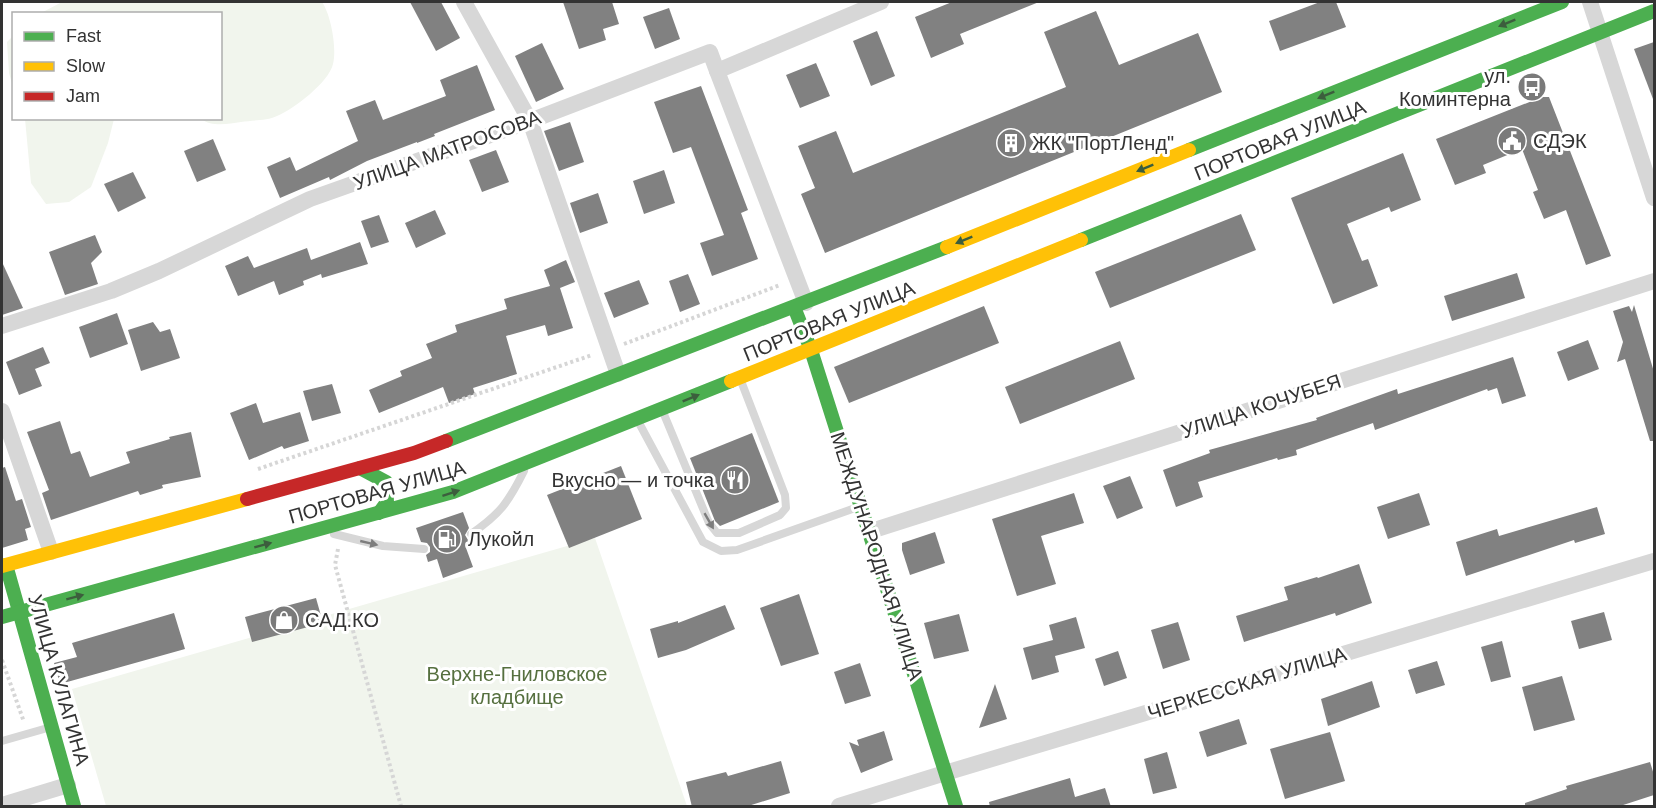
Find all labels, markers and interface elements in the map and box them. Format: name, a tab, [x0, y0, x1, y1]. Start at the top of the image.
legend	[12, 12, 222, 120]
one-way arrow	[1498, 18, 1516, 28]
text: Fast	[66, 26, 101, 46]
text: Slow	[66, 56, 106, 76]
place label: ул. Коминтерна	[1399, 65, 1512, 110]
bus stop icon: ул. Коминтерна	[1516, 71, 1548, 103]
text: Jam	[66, 86, 100, 106]
one-way arrow	[1317, 91, 1335, 101]
street label: ПОРТОВАЯ УЛИЦА	[1191, 95, 1370, 184]
street label: УЛИЦА МАТРОСОВА	[350, 106, 544, 194]
public building icon: СДЭК	[1496, 125, 1528, 157]
building icon: ЖК "ПортЛенд"	[995, 127, 1027, 159]
place label: СДЭК	[1533, 130, 1587, 152]
place label: ЖК "ПортЛенд"	[1032, 132, 1174, 154]
one-way arrow	[1136, 164, 1154, 173]
one-way arrow	[955, 236, 973, 245]
street label: ПОРТОВАЯ УЛИЦА	[740, 276, 919, 365]
street label: УЛИЦА КОЧУБЕЯ	[1178, 370, 1344, 442]
one-way arrow	[682, 393, 700, 403]
street label: МЕЖДУНАРОДНАЯ УЛИЦА	[826, 429, 928, 684]
street label: ПОРТОВАЯ УЛИЦА	[286, 456, 469, 528]
restaurant icon: Вкусно — и точка	[719, 464, 751, 496]
place label: Вкусно — и точка	[552, 469, 715, 491]
one-way arrow	[442, 487, 460, 497]
one-way arrow	[704, 513, 714, 530]
fuel station icon: Лукойл	[431, 523, 463, 555]
place label: Лукойл	[468, 528, 534, 550]
one-way arrow	[360, 538, 378, 548]
one-way arrow	[254, 540, 272, 549]
street label: УЛИЦА КУЛАГИНА	[24, 592, 94, 769]
one-way arrow	[66, 592, 84, 601]
shop icon: САД.КО	[268, 604, 300, 636]
place label: САД.КО	[305, 609, 379, 631]
street label: ЧЕРКЕССКАЯ УЛИЦА	[1145, 642, 1350, 724]
park label: Верхне-Гниловское кладбище	[427, 663, 607, 708]

